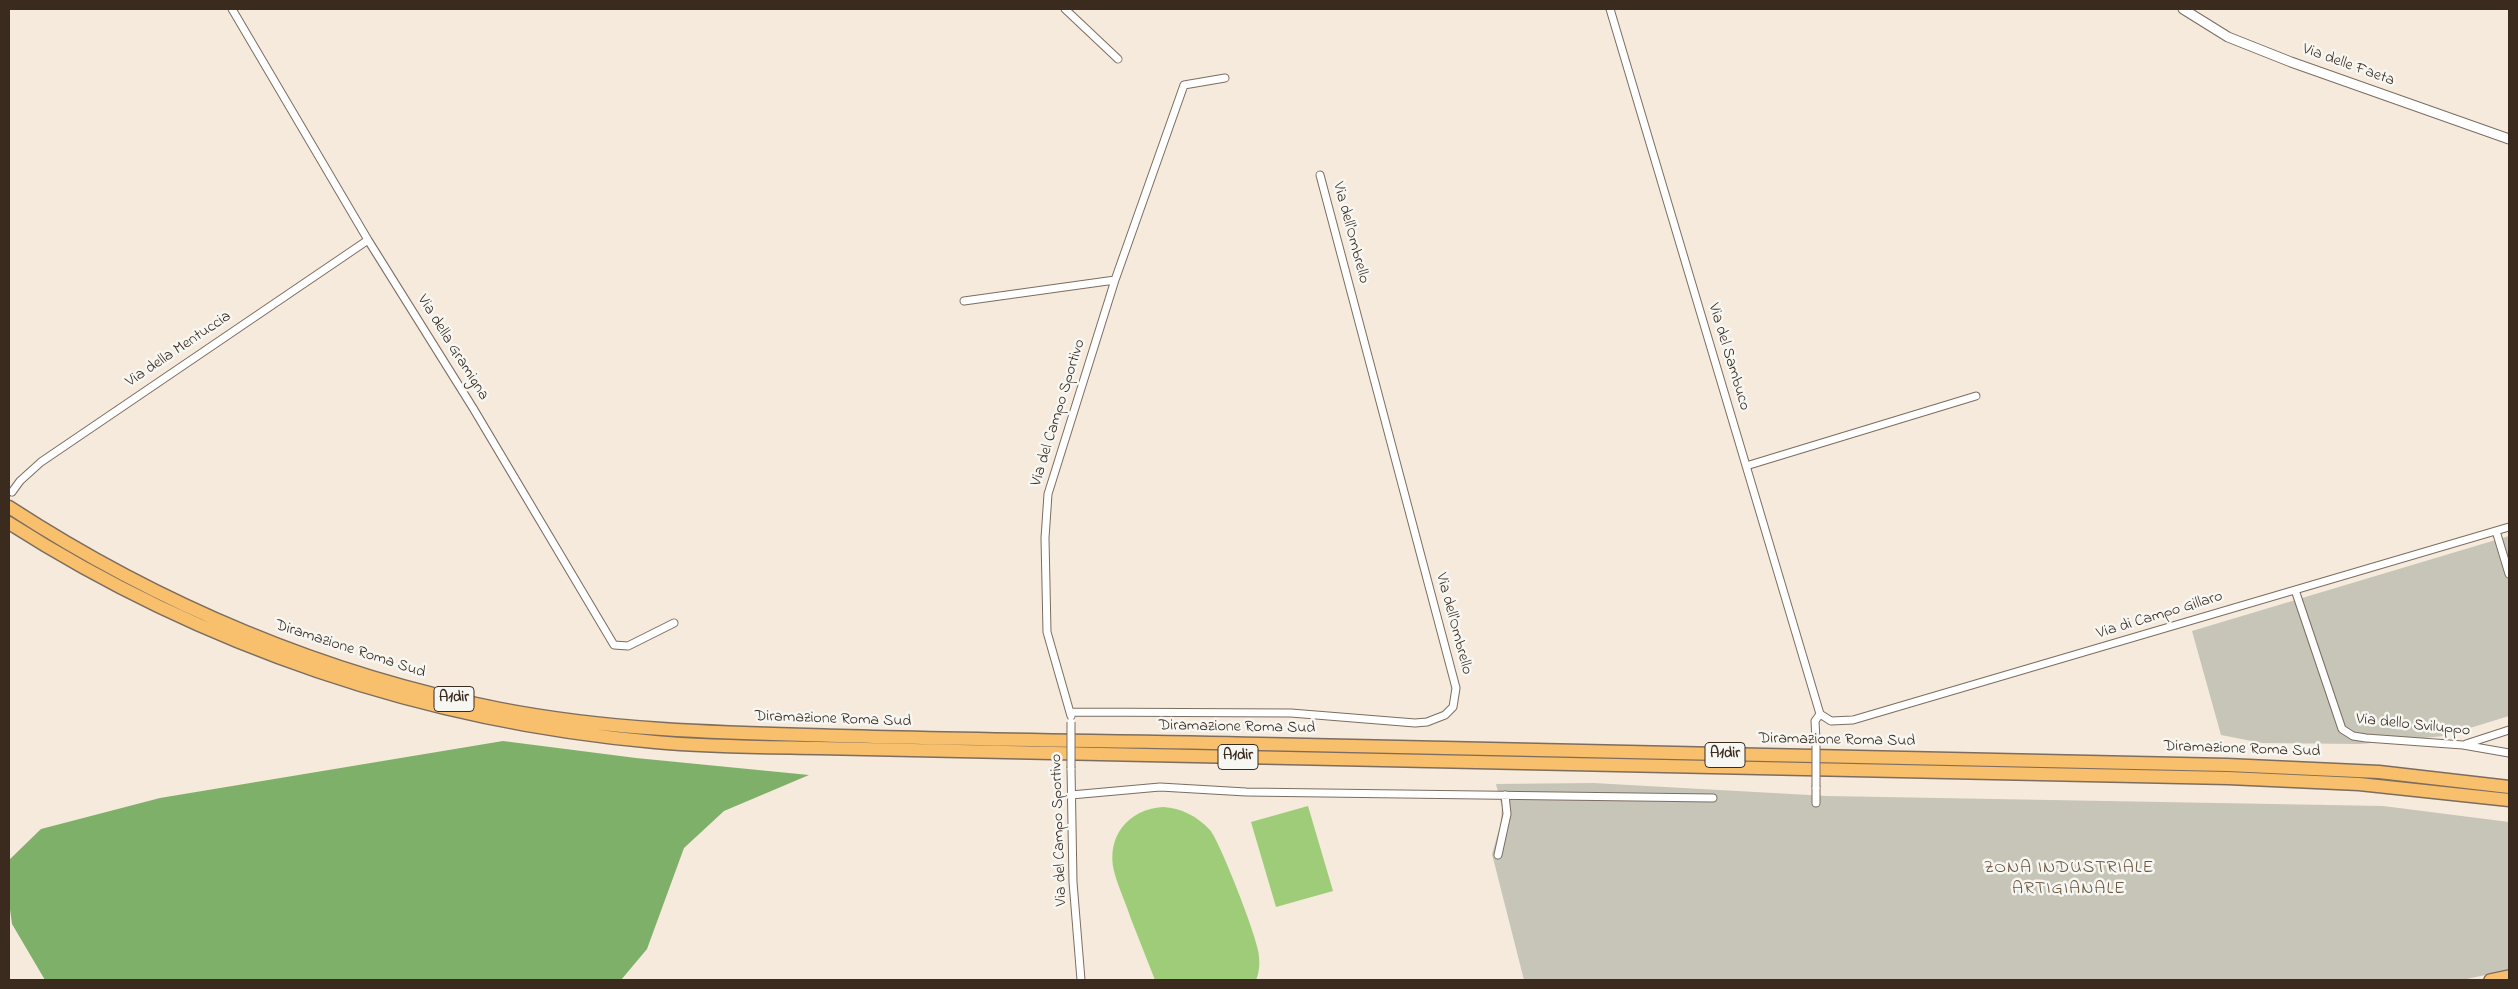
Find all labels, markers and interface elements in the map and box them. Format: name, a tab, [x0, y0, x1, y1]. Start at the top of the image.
street label: Via delle Faeta	[2299, 40, 2397, 92]
street label: Via dell'Ombrello	[1327, 180, 1373, 286]
street label: Via della Gramigna	[412, 292, 492, 404]
street label: Via del Sambuco	[1703, 301, 1753, 413]
street label: Via della Mentuccia	[123, 308, 235, 392]
street label: Via del Campo Sportivo	[1028, 337, 1090, 489]
street label: Via dell'Ombrello	[1430, 571, 1476, 677]
street label: Via di Campo Gillaro	[2095, 588, 2225, 644]
street label: Diramazione Roma Sud	[272, 617, 428, 683]
road number: A1dir	[434, 686, 474, 712]
street label: Diramazione Roma Sud	[754, 708, 912, 732]
street label: Via dello Sviluppo	[2355, 710, 2471, 742]
street label: Diramazione Roma Sud	[1158, 717, 1316, 739]
street label: Diramazione Roma Sud	[1758, 730, 1916, 752]
street label: Diramazione Roma Sud	[2163, 738, 2321, 762]
road number: A1dir	[1705, 742, 1745, 768]
road number: A1dir	[1218, 744, 1258, 770]
street label: Via del Campo Sportivo	[1048, 753, 1072, 907]
district label: ZONA INDUSTRIALE ARTIGIANALE	[1982, 858, 2156, 901]

